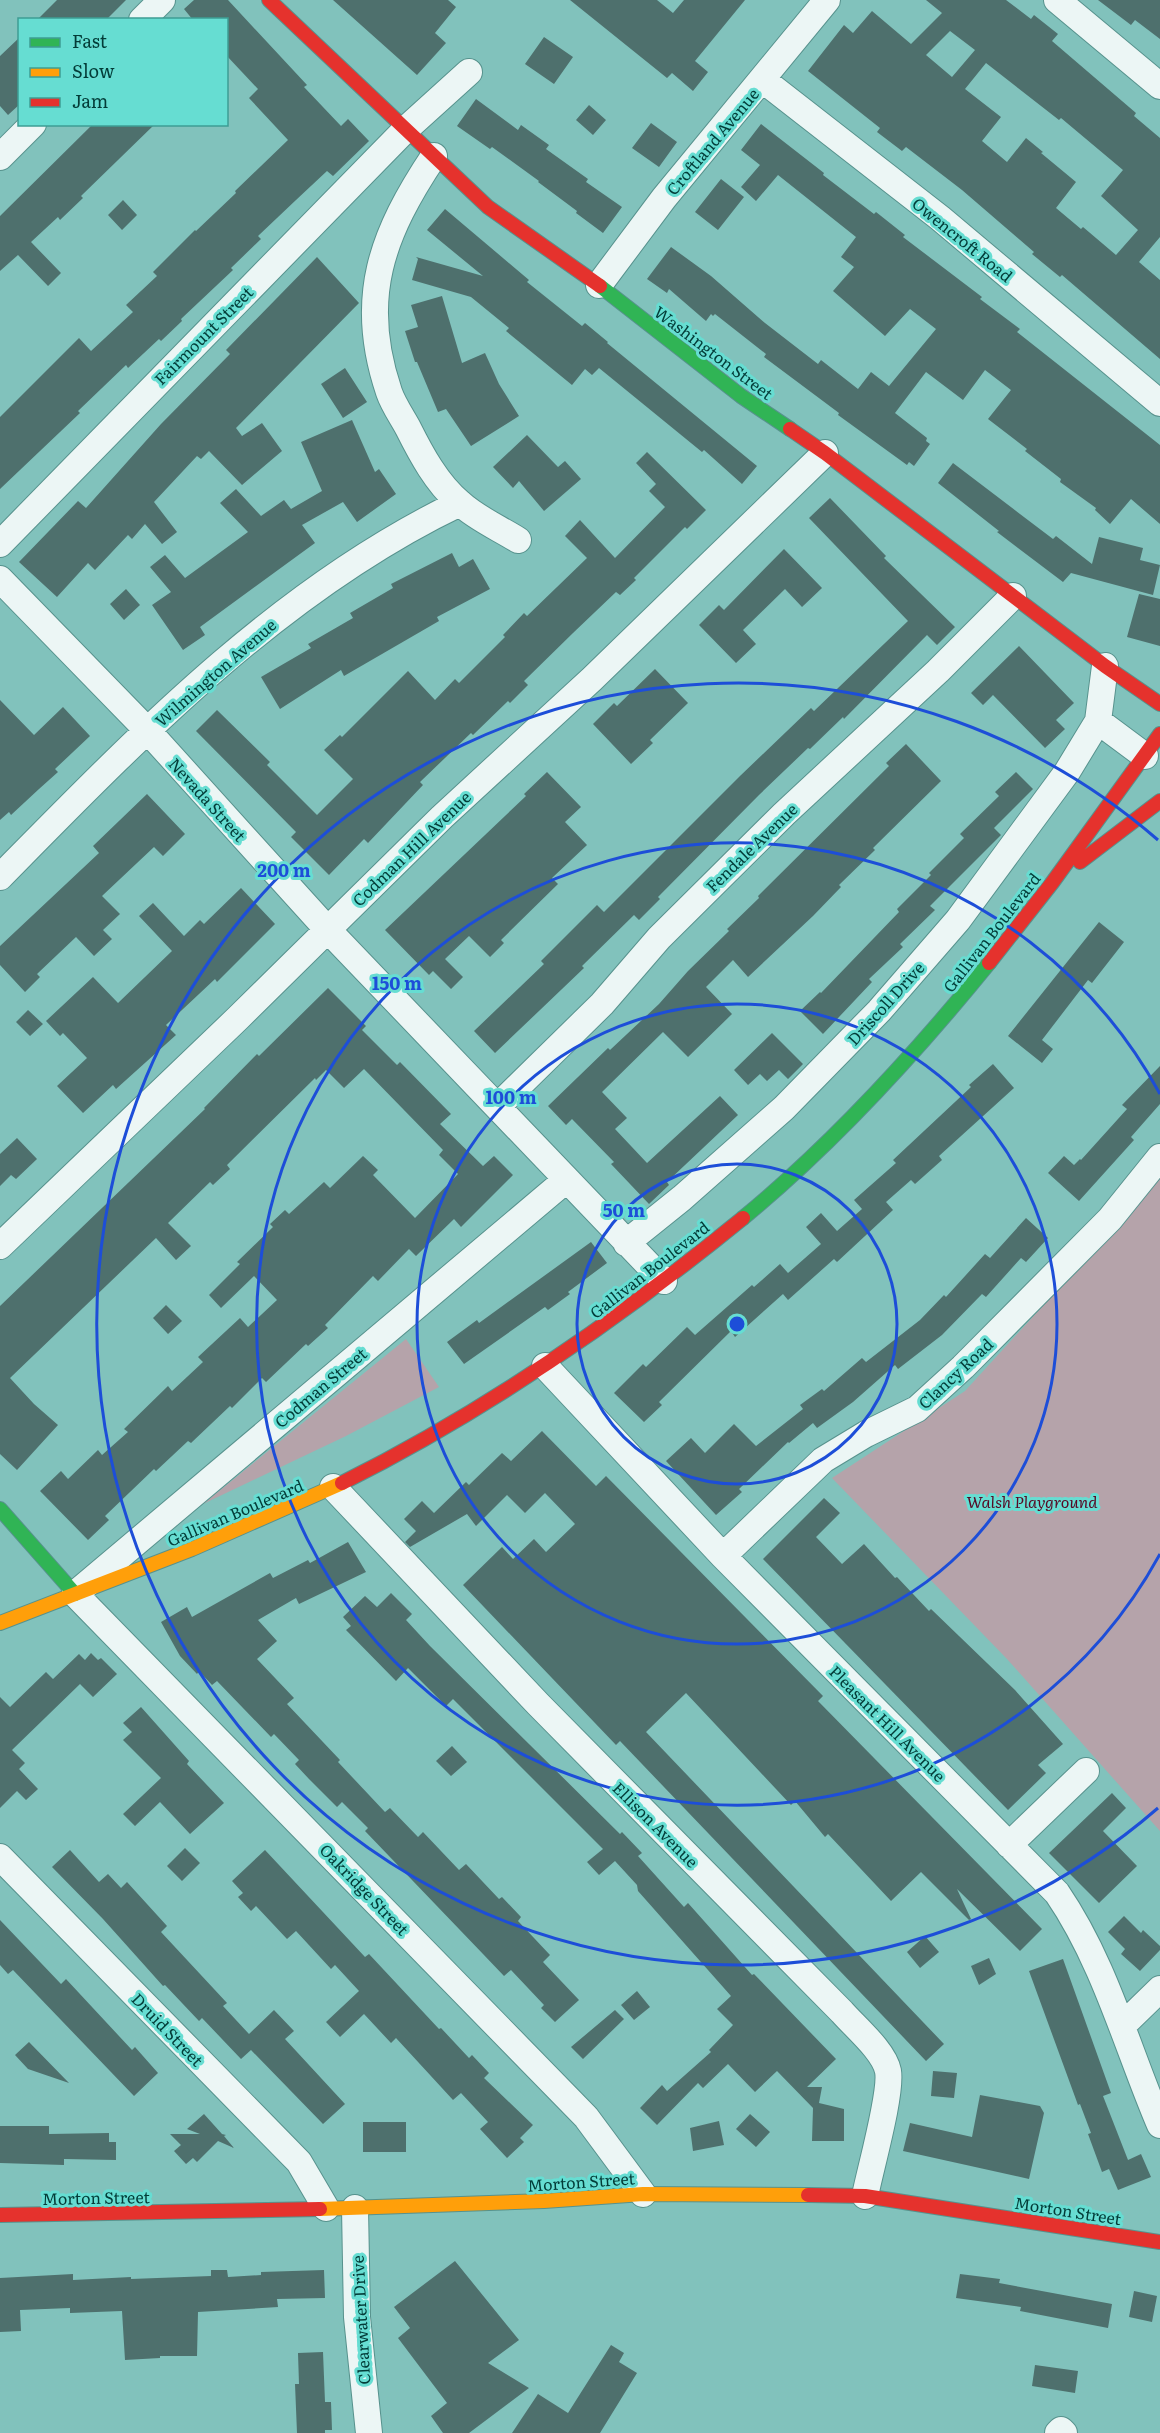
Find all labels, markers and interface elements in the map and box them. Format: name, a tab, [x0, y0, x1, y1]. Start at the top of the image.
legend	[18, 18, 228, 126]
text: Fast	[72, 27, 108, 54]
text: Slow	[72, 57, 115, 84]
street label: Croftland Avenue	[660, 82, 764, 200]
text: Jam	[72, 87, 108, 114]
street label: Owencroft Road	[908, 191, 1018, 287]
street label: Fairmount Street	[148, 280, 258, 390]
street label: Washington Street	[649, 299, 779, 405]
street label: Wilmington Avenue	[149, 613, 281, 731]
street label: Nevada Street	[164, 752, 253, 847]
street label: Codman Hill Avenue	[346, 785, 476, 911]
street label: Fendale Avenue	[700, 797, 802, 897]
text: 200 m	[257, 856, 311, 883]
street label: Gallivan Boulevard	[937, 867, 1045, 997]
street label: Driscoll Drive	[841, 956, 929, 1050]
text: 150 m	[372, 969, 422, 996]
text: 100 m	[485, 1083, 537, 1110]
text: 50 m	[603, 1196, 645, 1223]
street label: Gallivan Boulevard	[584, 1215, 714, 1323]
centre of rings	[727, 1314, 747, 1334]
street label: Clancy Road	[912, 1332, 998, 1414]
street label: Codman Street	[269, 1341, 372, 1433]
street label: Gallivan Boulevard	[163, 1472, 307, 1552]
park label: Walsh Playground	[967, 1489, 1098, 1513]
street label: Pleasant Hill Avenue	[824, 1659, 952, 1787]
street label: Ellison Avenue	[608, 1776, 704, 1872]
street label: Oakridge Street	[315, 1838, 415, 1941]
street label: Druid Street	[127, 1987, 210, 2072]
street label: Morton Street	[526, 2165, 636, 2197]
street label: Morton Street	[42, 2184, 151, 2210]
street label: Morton Street	[1013, 2190, 1124, 2230]
street label: Clearwater Drive	[345, 2255, 375, 2385]

